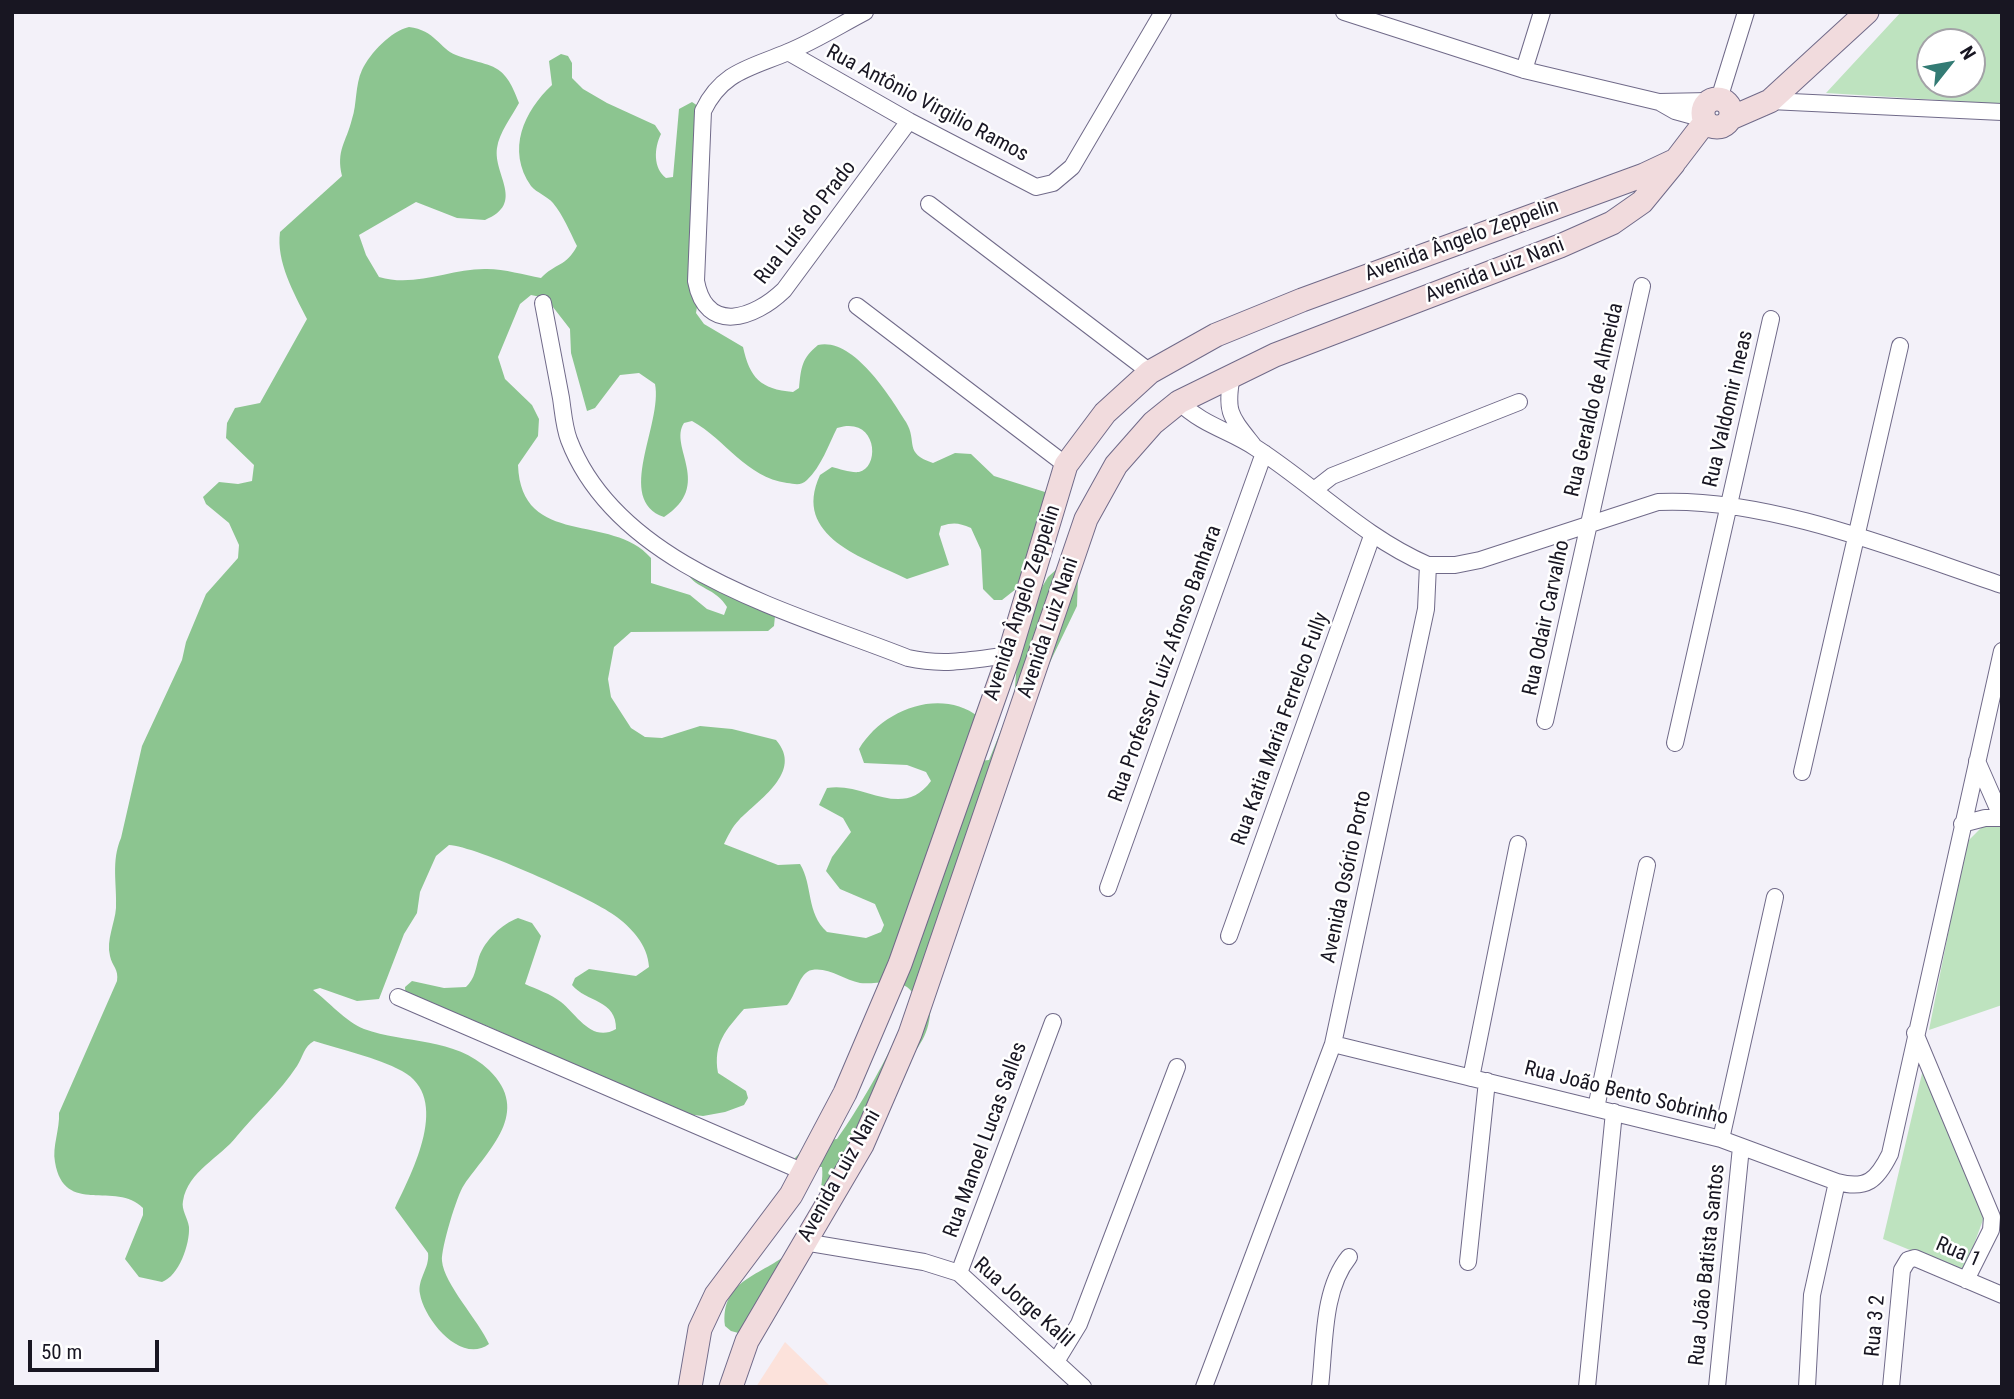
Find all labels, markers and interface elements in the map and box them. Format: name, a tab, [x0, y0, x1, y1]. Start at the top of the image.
north arrow	[1916, 28, 1986, 98]
street label: Rua Antônio Virgilio Ramos	[822, 40, 1032, 168]
text: N	[1955, 42, 1981, 64]
street label: Rua Luís do Prado	[750, 156, 862, 290]
street label: Avenida Ângelo Zeppelin	[1362, 194, 1562, 288]
street label: Avenida Luiz Nani	[1422, 233, 1568, 309]
street label: Rua Geraldo de Almeida	[1560, 301, 1630, 499]
street label: Rua Valdomir Ineas	[1699, 328, 1759, 490]
street label: Avenida Ângelo Zeppelin	[979, 502, 1067, 704]
street label: Rua Professor Luiz Afonso Banhara	[1104, 522, 1228, 806]
street label: Rua Odair Carvalho	[1518, 538, 1576, 698]
street label: Avenida Luiz Nani	[1013, 554, 1085, 702]
street label: Rua Katia Maria Ferrelco Fully	[1227, 609, 1335, 849]
street label: Avenida Osório Porto	[1316, 789, 1378, 965]
street label: Rua Manoel Lucas Salles	[939, 1039, 1033, 1241]
street label: Rua João Bento Sobrinho	[1522, 1056, 1730, 1132]
street label: Avenida Luiz Nani	[793, 1106, 887, 1246]
street label: Rua João Batista Santos	[1685, 1163, 1731, 1367]
street label: Rua 1	[1932, 1232, 1984, 1274]
street label: Rua Jorge Kalil	[968, 1253, 1078, 1353]
street label: Rua 3 2	[1861, 1294, 1891, 1358]
scale bar	[32, 1326, 163, 1370]
text: 50 m	[41, 1340, 82, 1364]

